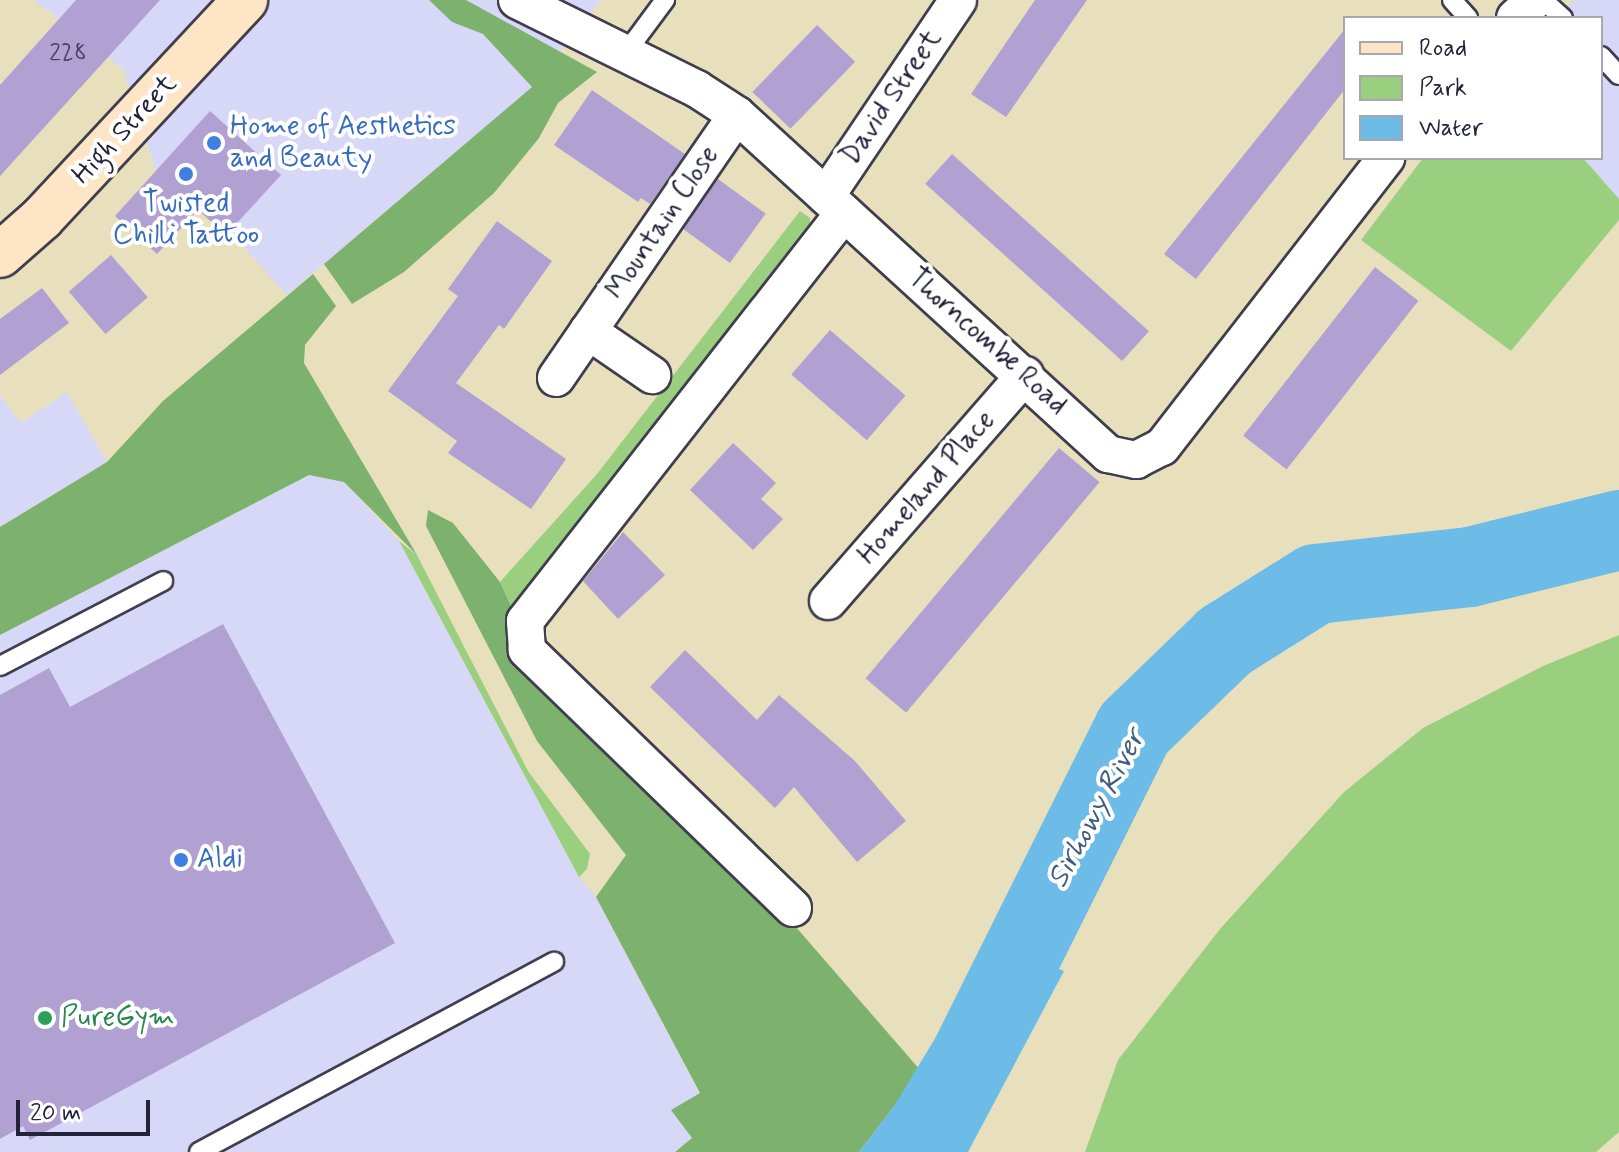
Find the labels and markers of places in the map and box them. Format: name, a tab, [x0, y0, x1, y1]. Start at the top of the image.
place label: Home of Aesthetics and Beauty	[230, 110, 457, 176]
marker: Home of Aesthetics and Beauty	[205, 134, 223, 152]
marker: Twisted Chilli Tattoo	[177, 165, 195, 183]
place label: Twisted Chilli Tattoo	[113, 187, 259, 253]
place label: Aldi	[197, 843, 243, 877]
marker: Aldi	[172, 851, 190, 869]
place label: PureGym	[61, 1001, 175, 1035]
marker: PureGym	[36, 1009, 54, 1027]

